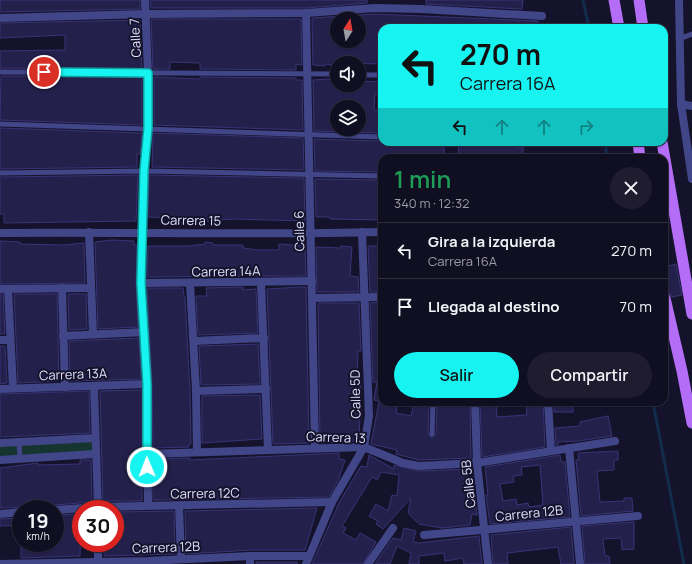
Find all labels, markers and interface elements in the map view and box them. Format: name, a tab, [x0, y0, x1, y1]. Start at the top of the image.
north arrow	[330, 12, 366, 48]
map controls	[330, 12, 366, 136]
street label: Calle 7	[125, 18, 145, 58]
text: 270 m	[460, 35, 541, 73]
icon: left	[394, 40, 446, 92]
pin	[27, 55, 61, 89]
button: sound	[330, 56, 366, 92]
icon: arrive	[33, 61, 55, 83]
text: Carrera 16A	[460, 71, 556, 95]
button: layers	[330, 100, 366, 136]
icon: left	[449, 116, 471, 138]
icon: ahead	[491, 116, 513, 138]
icon: ahead	[533, 116, 555, 138]
icon: right	[575, 116, 597, 138]
text: 1 min	[394, 162, 451, 195]
button: close	[610, 167, 652, 209]
text: 340 m · 12:32	[394, 194, 470, 212]
street label: Carrera 15	[161, 210, 221, 230]
street label: Calle 6	[290, 210, 308, 252]
text: Gira a la izquierda	[428, 231, 555, 252]
icon: left	[394, 240, 416, 262]
text: 270 m	[611, 240, 652, 261]
text: Carrera 16A	[428, 252, 497, 270]
street label: Carrera 14A	[191, 261, 261, 281]
icon: arrive	[394, 296, 416, 318]
text: Llegada al destino	[428, 296, 560, 317]
text: 70 m	[620, 296, 652, 317]
button: Salir	[394, 352, 519, 398]
button: Compartir	[527, 352, 652, 398]
street label: Carrera 13A	[39, 364, 107, 384]
street label: Calle 5D	[346, 369, 364, 419]
street label: Carrera 13	[306, 427, 366, 447]
position arrow	[126, 446, 168, 488]
street label: Calle 5B	[457, 459, 479, 509]
street label: Carrera 12C	[170, 483, 240, 503]
speed limit sign: 30	[72, 500, 124, 552]
street label: Carrera 12B	[494, 500, 564, 526]
text: 19	[27, 507, 49, 534]
text: km/h	[26, 529, 50, 543]
street label: Carrera 12B	[132, 537, 200, 557]

